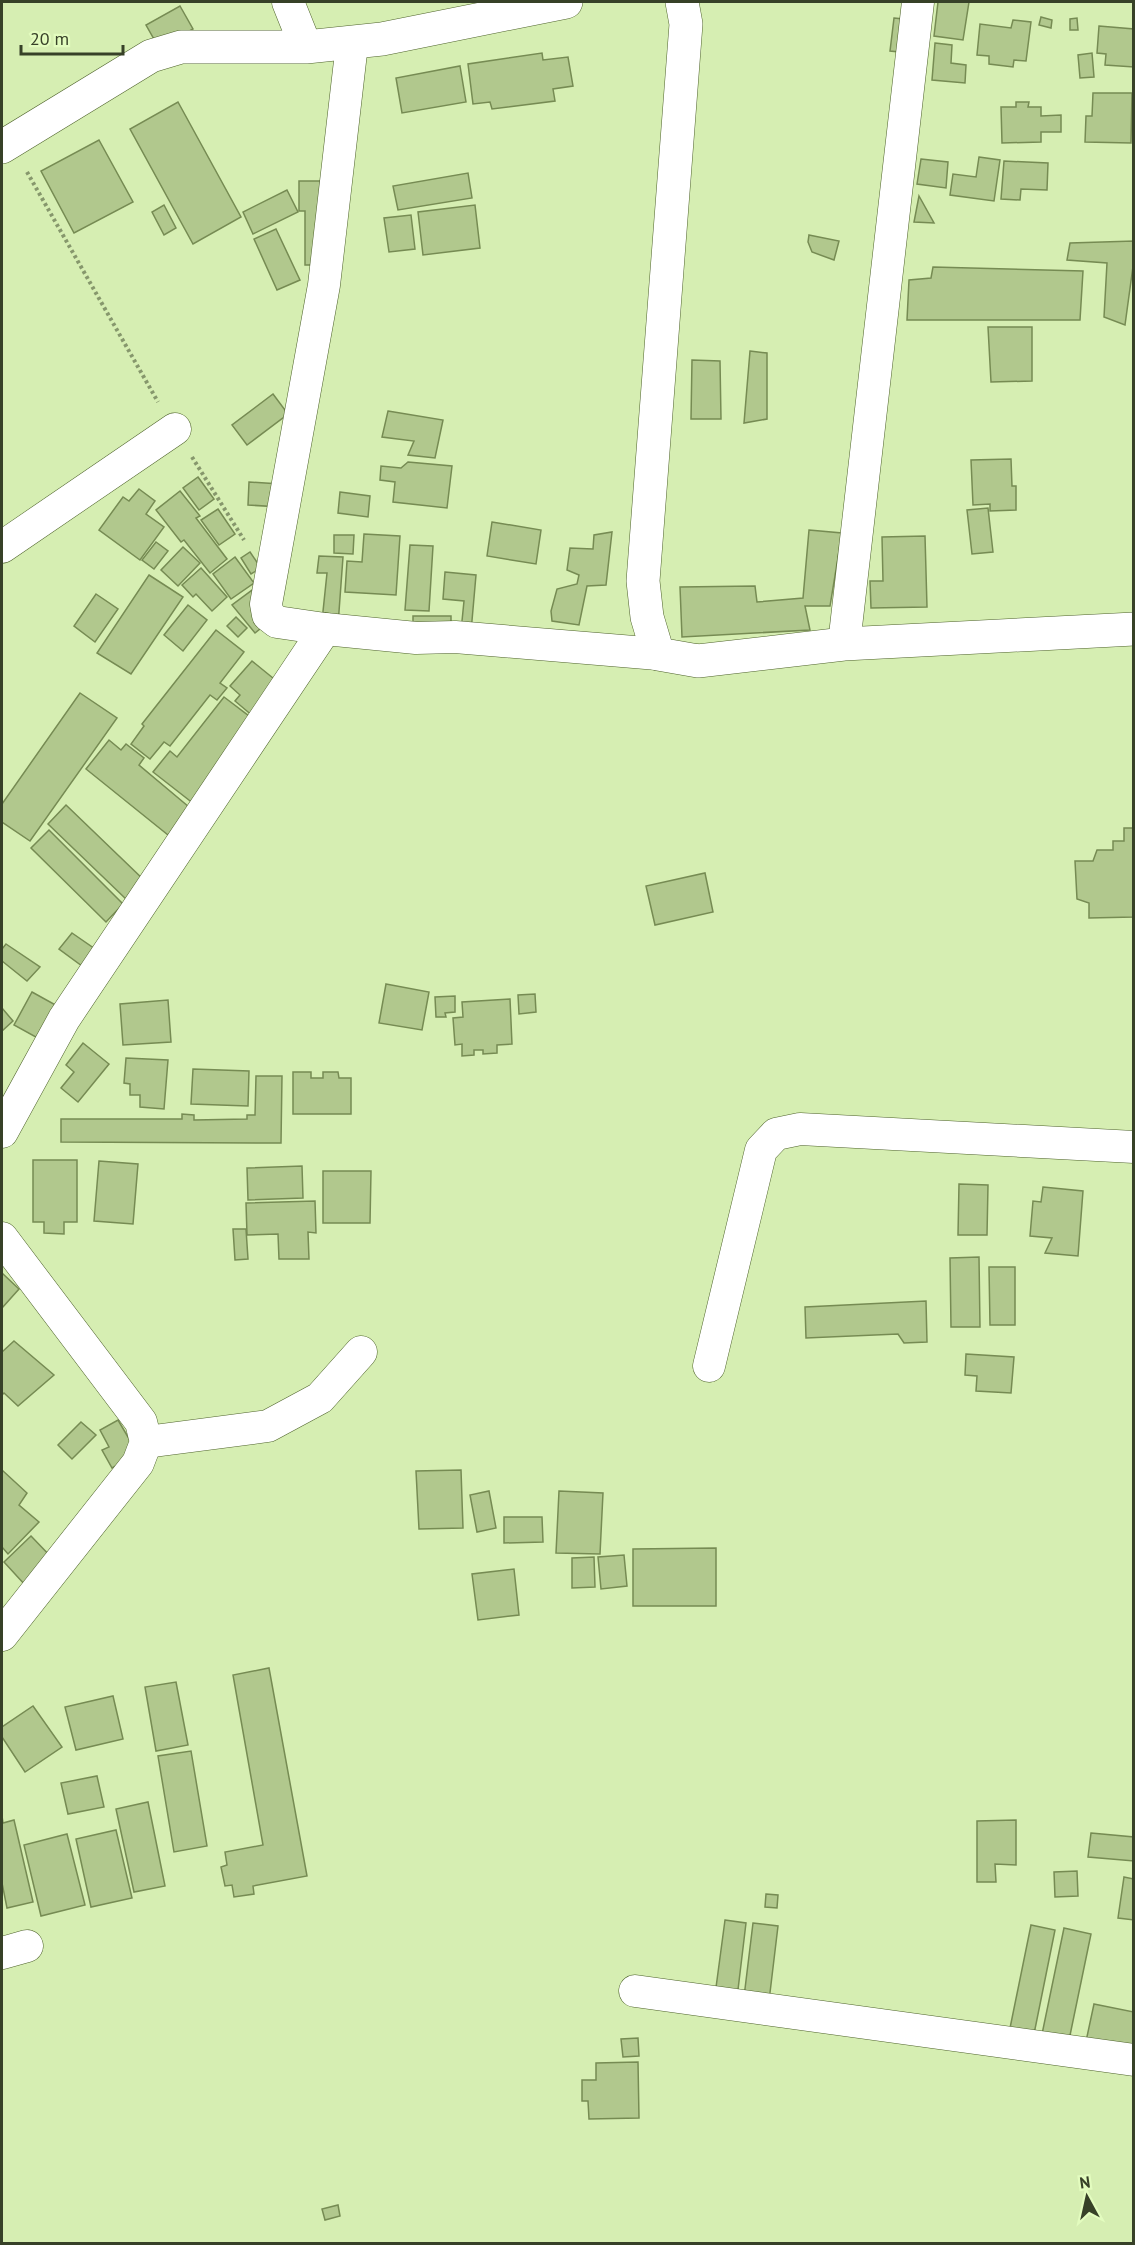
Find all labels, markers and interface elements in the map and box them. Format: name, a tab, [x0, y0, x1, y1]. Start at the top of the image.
scale bar	[21, 18, 123, 56]
text: 20 m	[30, 27, 69, 50]
north arrow	[1057, 2167, 1117, 2227]
text: N	[1078, 2172, 1092, 2193]

